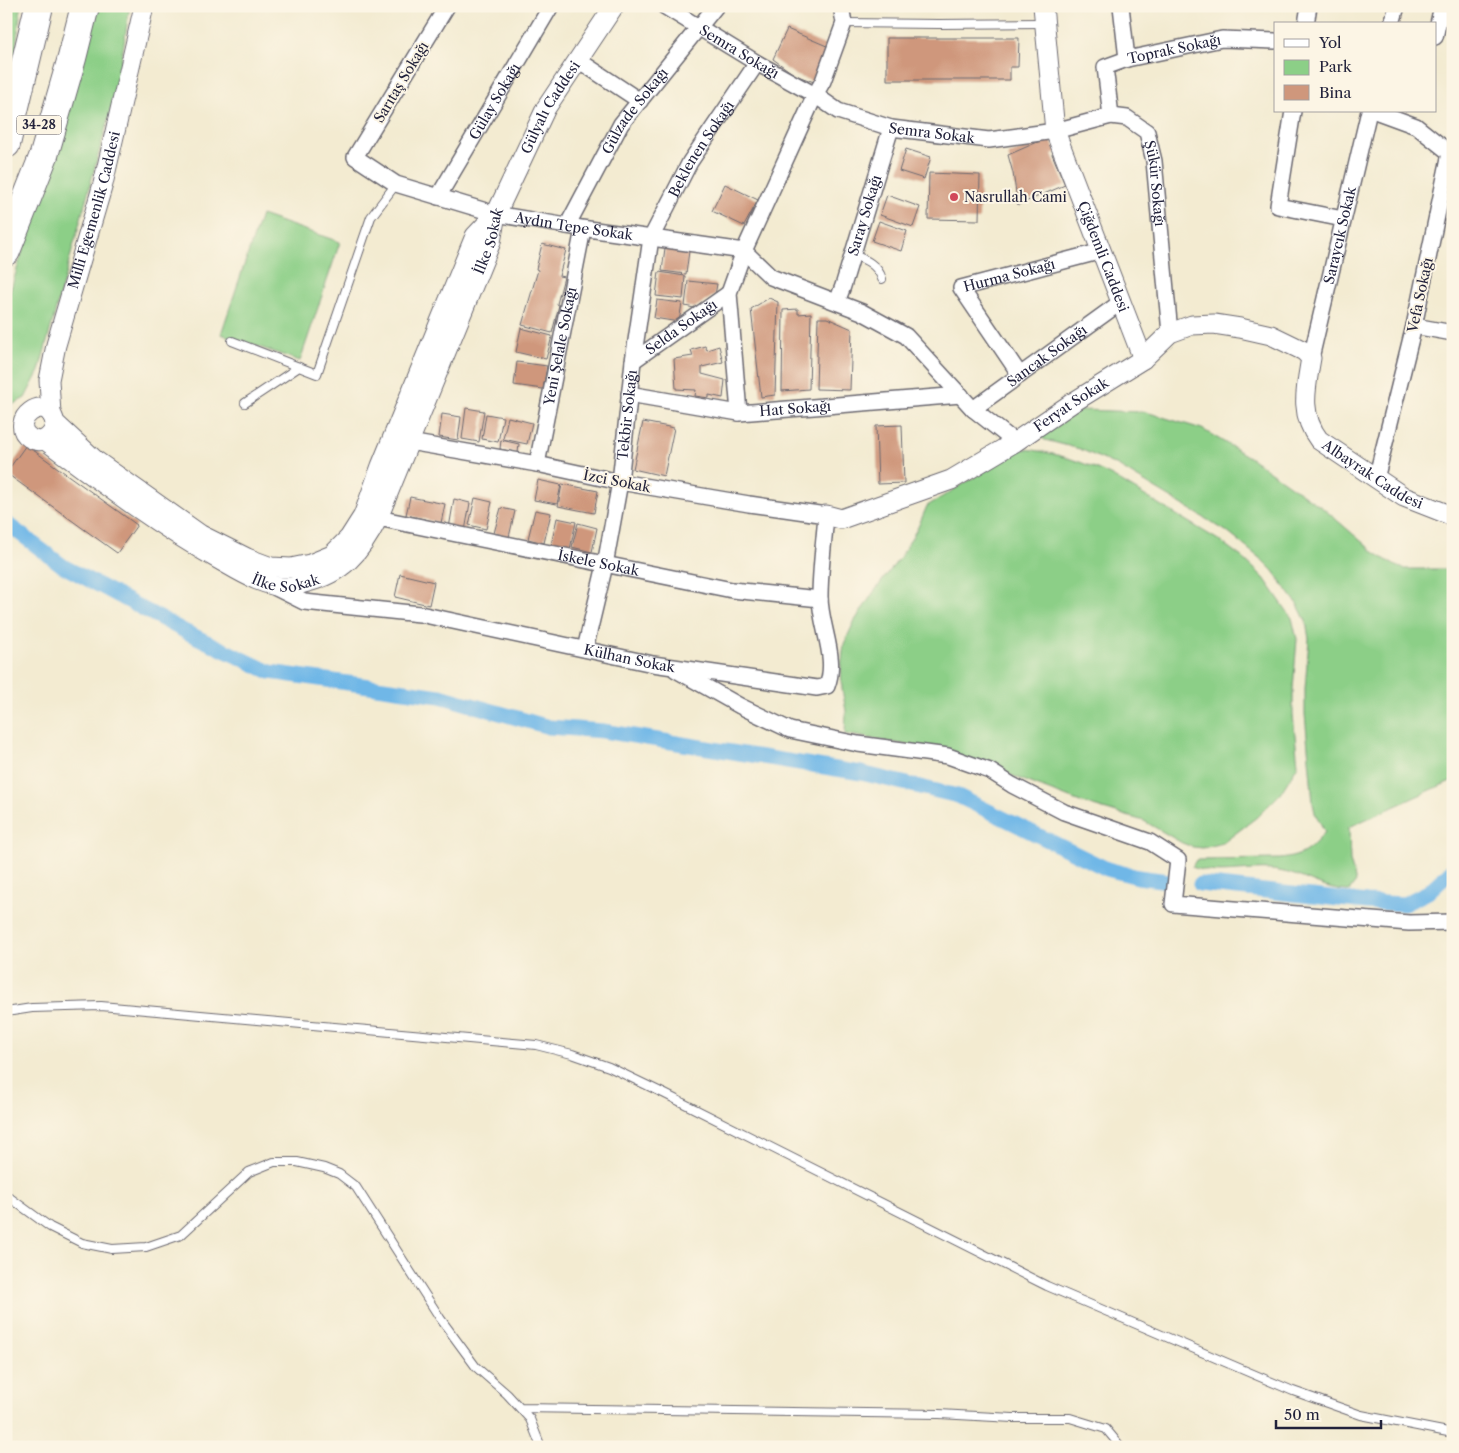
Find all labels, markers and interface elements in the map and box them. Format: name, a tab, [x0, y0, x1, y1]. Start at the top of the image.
street label: Semra Sokağı	[696, 21, 782, 82]
legend	[1274, 22, 1436, 112]
street label: Toprak Sokağı	[1126, 30, 1222, 68]
text: Yol	[1318, 33, 1342, 52]
street label: Sarıtaş Sokağı	[370, 38, 432, 126]
street label: Gülyalı Caddesi	[517, 57, 584, 157]
text: Park	[1319, 57, 1353, 76]
street label: Gülay Sokağı	[465, 60, 524, 143]
street label: Gülzade Sokağı	[598, 64, 672, 157]
text: Bina	[1319, 83, 1351, 102]
street label: Beklenen Sokağı	[664, 97, 738, 200]
road number: 34-28	[16, 116, 62, 134]
street label: Semra Sokak	[888, 119, 977, 147]
street label: Milli Egemenlik Caddesi	[64, 130, 124, 291]
street label: Şükür Sokağı	[1140, 139, 1169, 227]
street label: Saray Sokağı	[844, 173, 885, 258]
street label: Saraycık Sokak	[1320, 184, 1360, 286]
place label: Nasrullah Cami	[964, 188, 1067, 206]
marker: Nasrullah Cami	[948, 191, 960, 203]
street label: Çiğdemli Caddesi	[1074, 198, 1133, 314]
street label: İlke Sokak	[470, 204, 507, 277]
street label: Aydın Tepe Sokak	[512, 208, 635, 244]
street label: Hurma Sokağı	[961, 255, 1057, 296]
street label: Vefa Sokağı	[1403, 256, 1437, 335]
street label: Yeni Şelale Sokağı	[539, 286, 580, 408]
street label: Selda Sokağı	[642, 295, 720, 358]
street label: Sancak Sokağı	[1003, 321, 1090, 391]
street label: Tekbir Sokağı	[613, 369, 641, 461]
street label: Feryat Sokak	[1030, 373, 1113, 436]
street label: Hat Sokağı	[759, 397, 832, 420]
street label: Albayrak Caddesi	[1318, 435, 1425, 512]
street label: İzci Sokak	[582, 466, 653, 497]
street label: İskele Sokak	[556, 546, 642, 580]
street label: İlke Sokak	[249, 570, 323, 596]
street label: Külhan Sokak	[582, 640, 677, 676]
scale bar	[1276, 1398, 1382, 1430]
text: 50 m	[1284, 1405, 1320, 1424]

